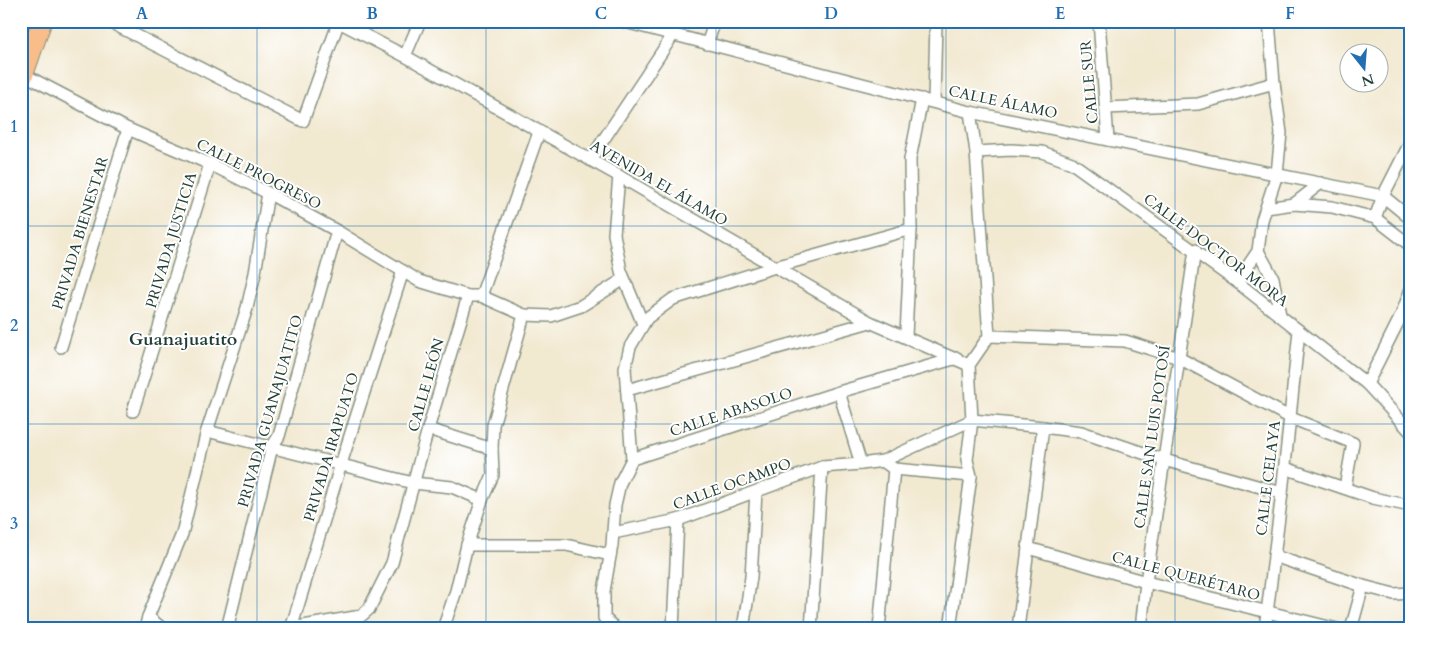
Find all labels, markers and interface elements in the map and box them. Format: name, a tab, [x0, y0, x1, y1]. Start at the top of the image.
text: A	[136, 3, 148, 25]
text: B	[366, 3, 378, 25]
text: C	[595, 3, 607, 25]
text: D	[824, 3, 838, 25]
text: E	[1055, 3, 1065, 25]
text: F	[1285, 3, 1295, 25]
street label: CALLE SUR	[1075, 39, 1103, 125]
north arrow	[1340, 42, 1390, 92]
text: N	[1359, 69, 1376, 91]
street label: CALLE ÁLAMO	[947, 81, 1059, 123]
text: 1	[10, 116, 18, 138]
street label: CALLE PROGRESO	[193, 134, 325, 214]
street label: AVENIDA EL ÁLAMO	[587, 135, 731, 231]
street label: PRIVADA BIENESTAR	[47, 153, 113, 312]
street label: PRIVADA JUSTICIA	[141, 169, 201, 310]
street label: CALLE DOCTOR MORA	[1139, 189, 1293, 311]
street label: PRIVADA GUANAJUATITO	[233, 312, 307, 510]
text: 2	[10, 315, 18, 337]
district label: Guanajuatito	[129, 327, 237, 352]
street label: CALLE LEÓN	[403, 336, 449, 434]
street label: CALLE SAN LUIS POTOSÍ	[1129, 344, 1175, 530]
street label: PRIVADA IRAPUATO	[299, 370, 363, 524]
street label: CALLE ABASOLO	[667, 383, 795, 441]
street label: CALLE CELAYA	[1251, 419, 1285, 537]
street label: CALLE OCAMPO	[670, 453, 794, 515]
text: 3	[10, 513, 18, 535]
street label: CALLE QUERÉTARO	[1110, 547, 1262, 605]

